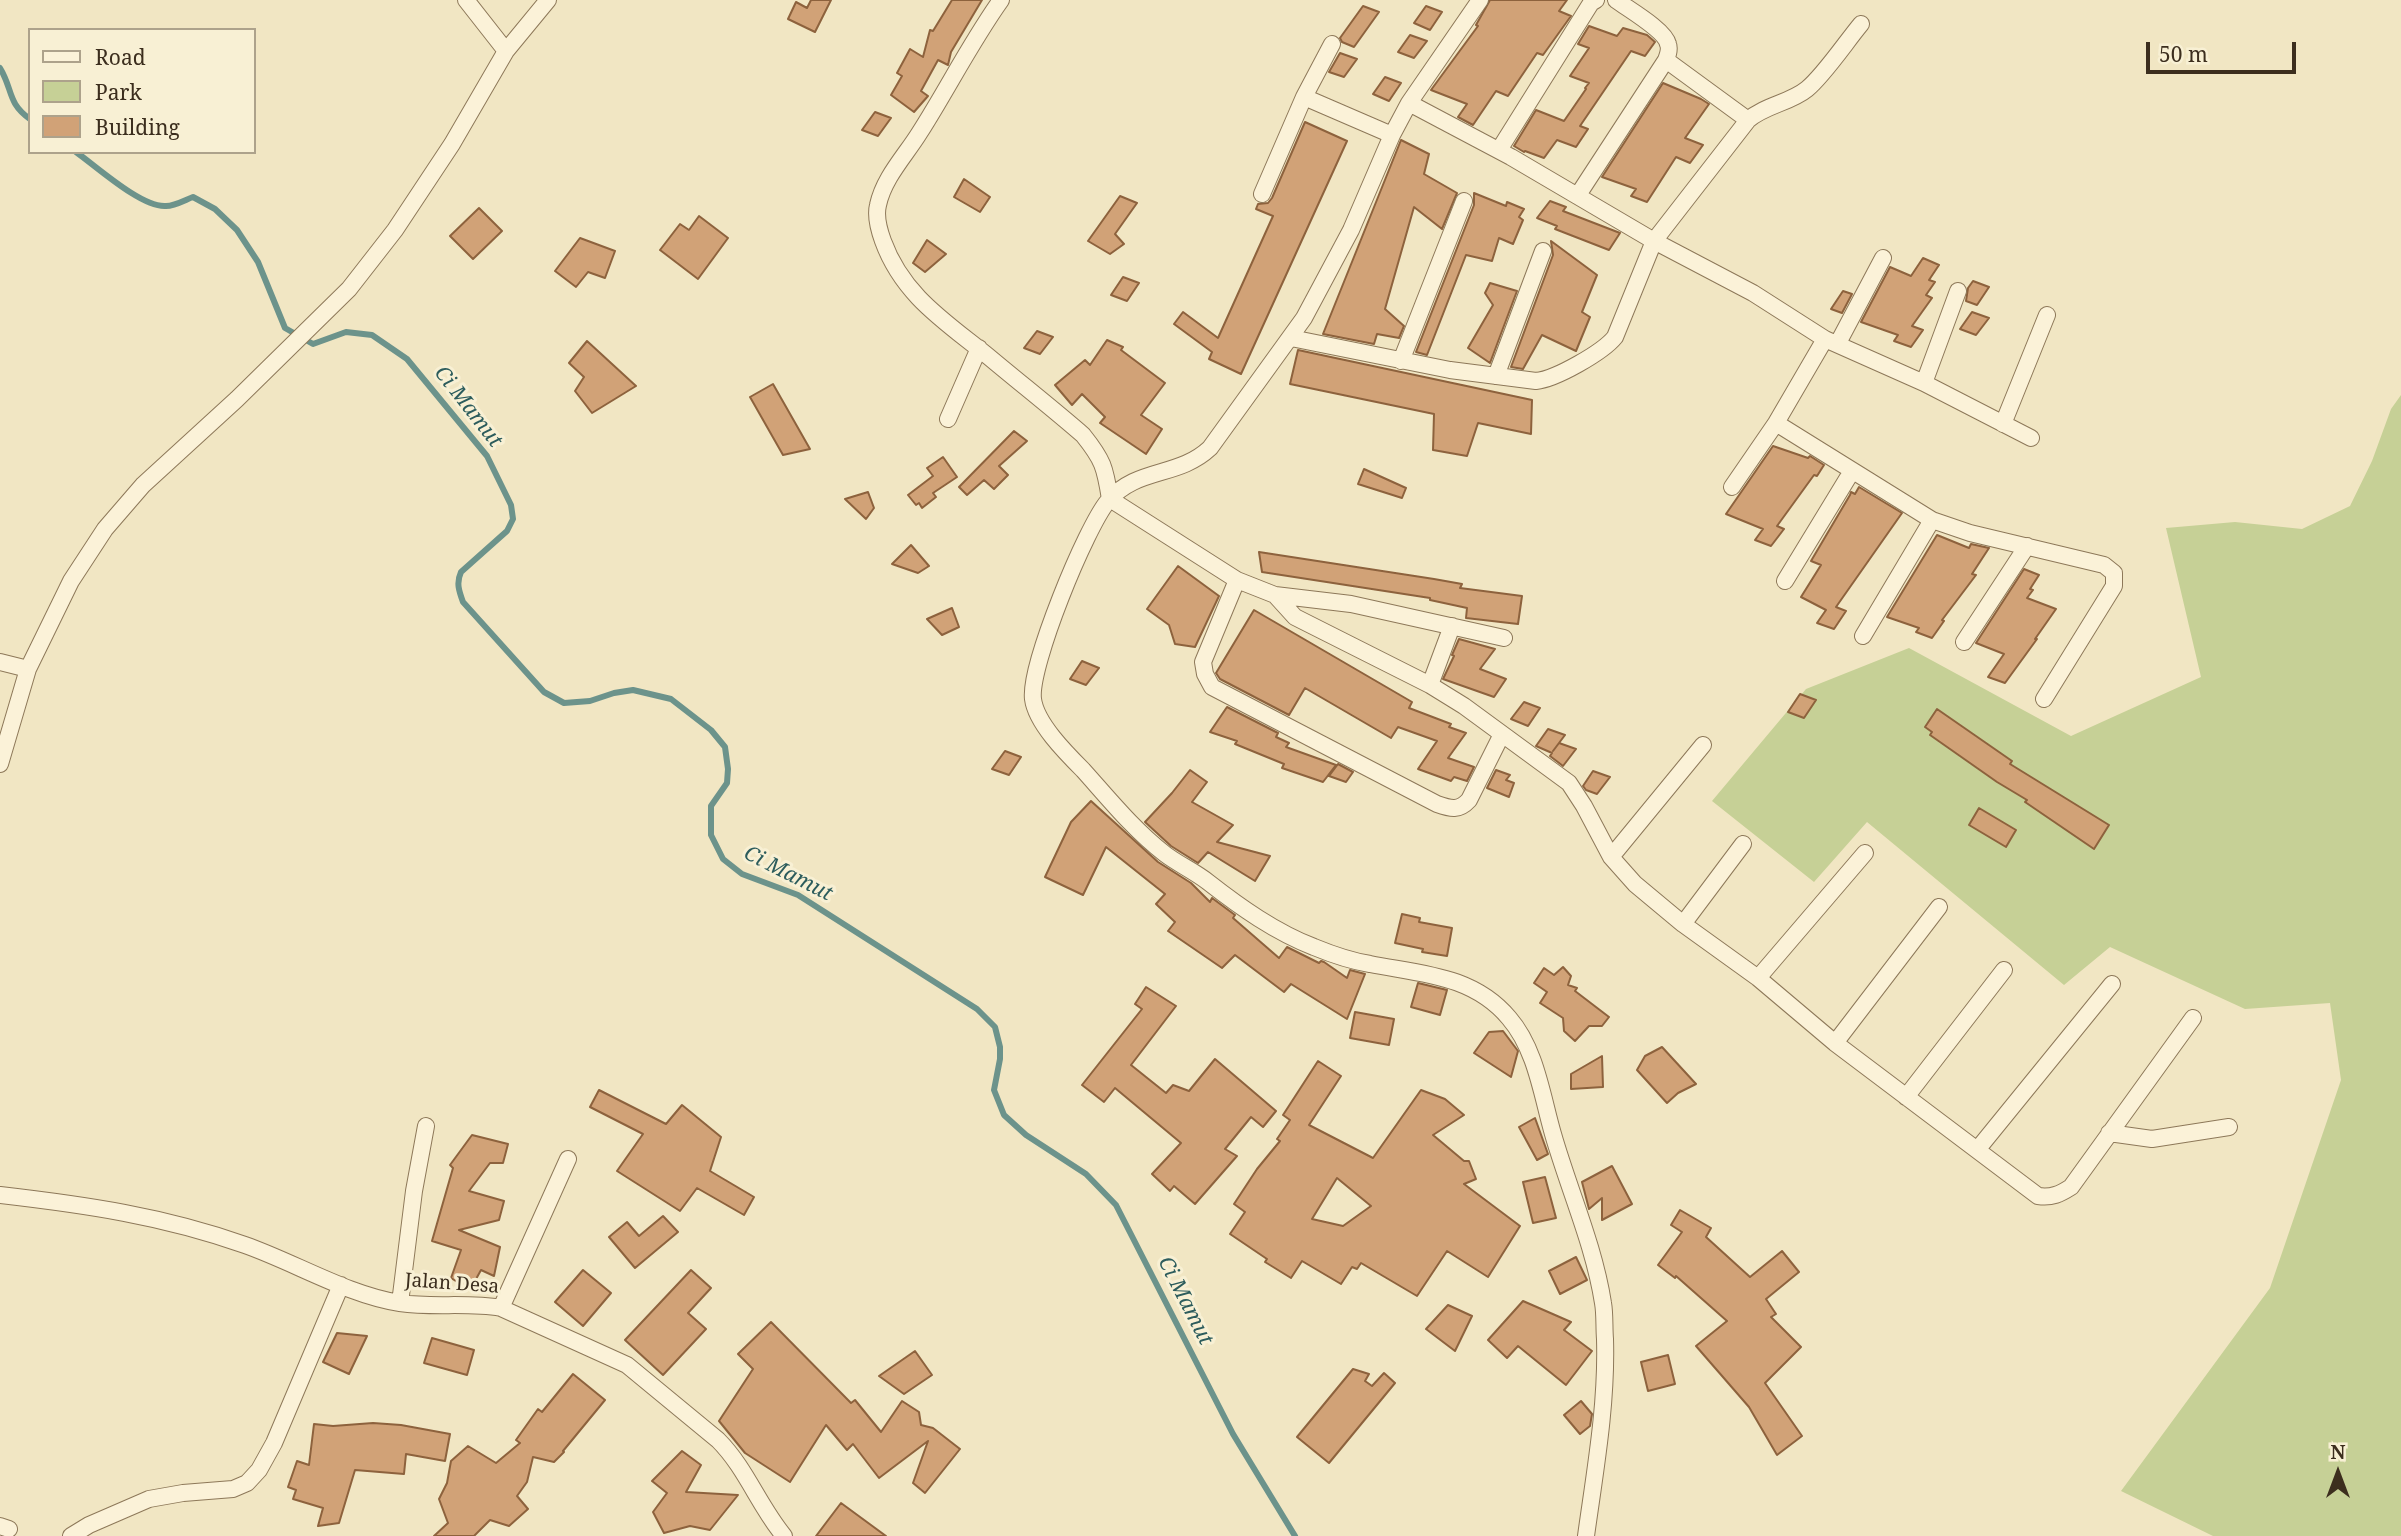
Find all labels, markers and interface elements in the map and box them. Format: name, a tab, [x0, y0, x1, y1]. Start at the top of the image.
legend	[28, 28, 256, 154]
scale bar	[2149, 28, 2300, 72]
text: 50 m	[2159, 40, 2208, 68]
text: Road	[95, 43, 146, 71]
text: Park	[95, 78, 142, 106]
text: Building	[95, 113, 180, 141]
water label: Ci Mamut	[429, 361, 507, 453]
water label: Ci Mamut	[740, 841, 836, 907]
water label: Ci Mamut	[1152, 1253, 1218, 1349]
street label: Jalan Desa	[404, 1269, 500, 1299]
north arrow	[2303, 1438, 2373, 1508]
text: N	[2331, 1439, 2345, 1465]

